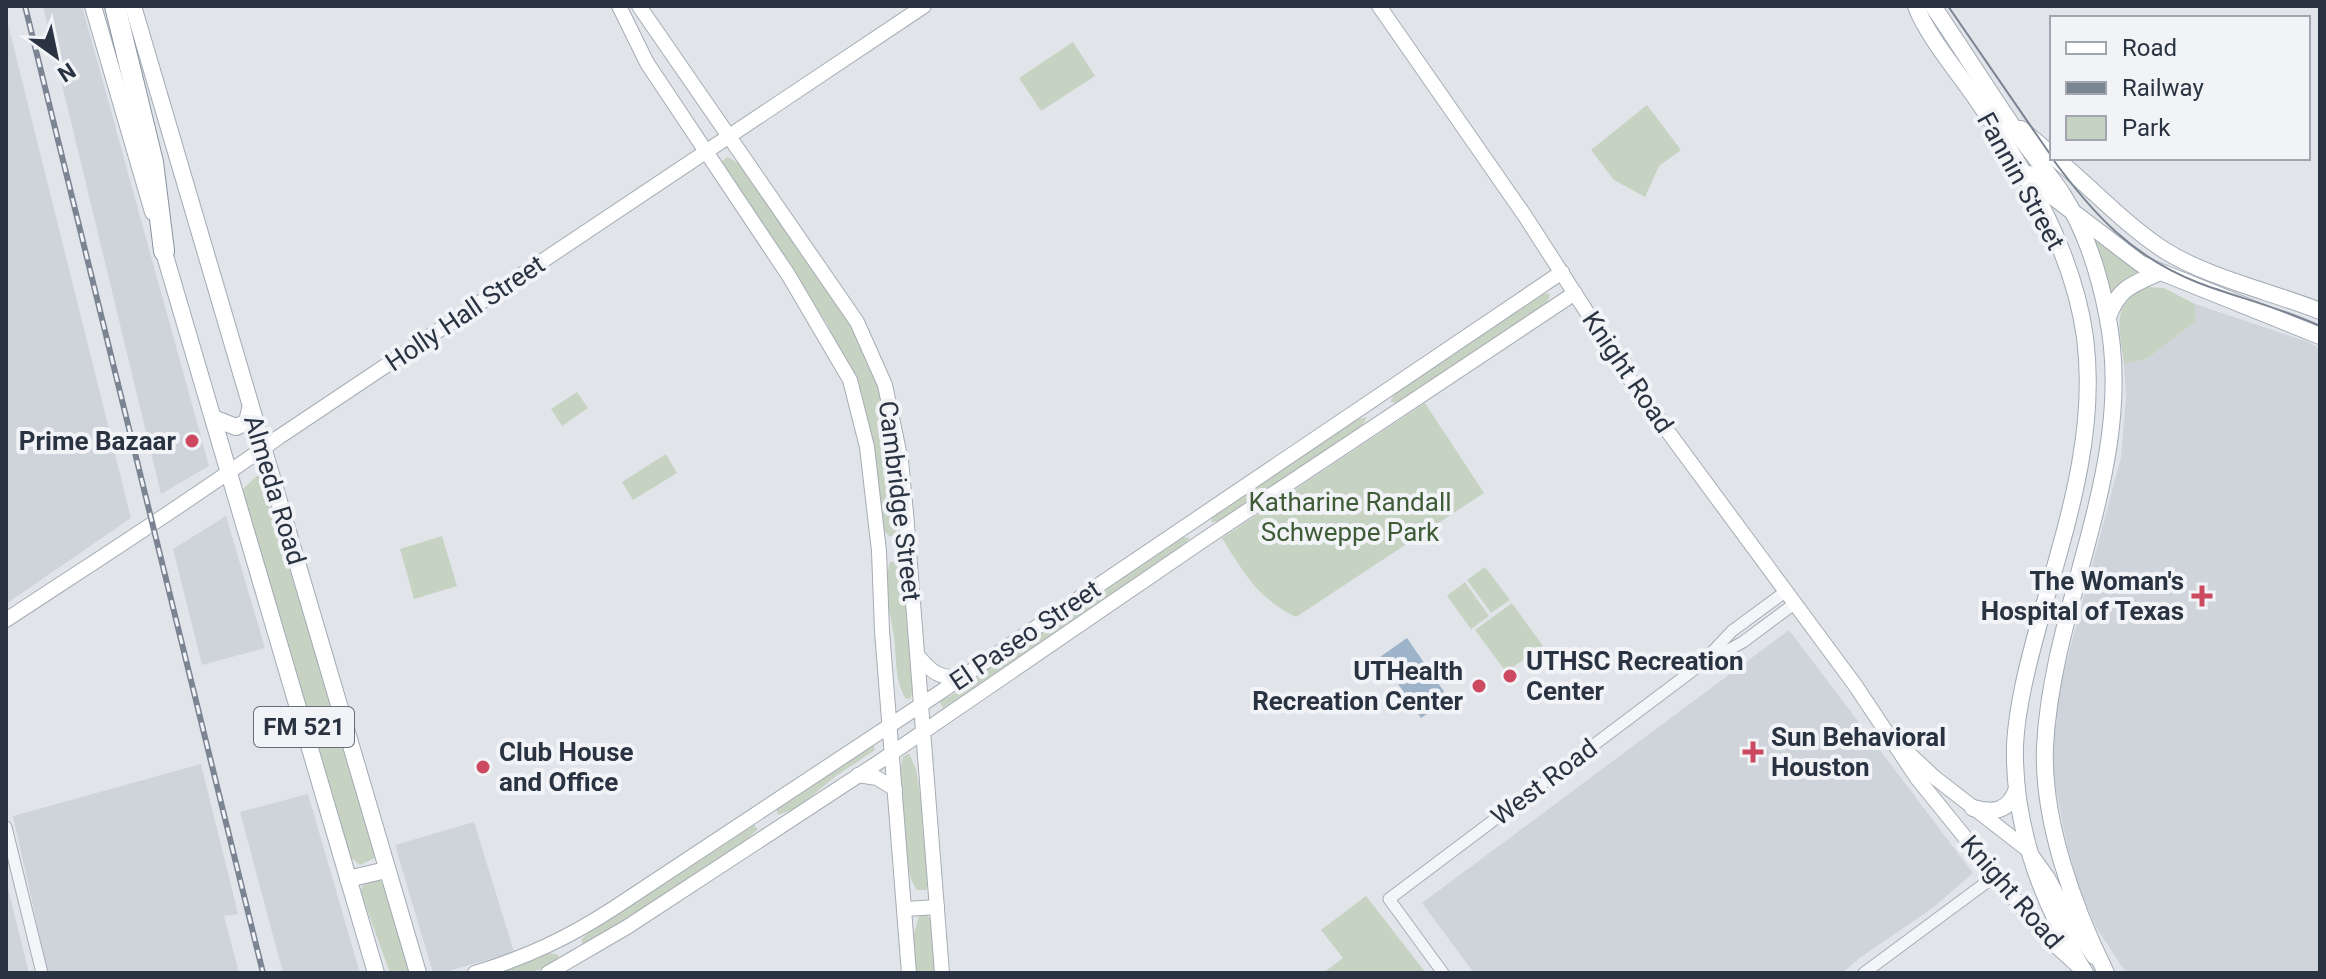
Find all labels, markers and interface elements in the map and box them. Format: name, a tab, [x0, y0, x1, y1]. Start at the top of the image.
north arrow	[16, 16, 96, 96]
legend	[2050, 16, 2310, 160]
text: Road	[2122, 34, 2177, 62]
text: N	[53, 58, 80, 87]
text: Railway	[2122, 74, 2204, 102]
street label: Fannin Street	[1971, 107, 2071, 255]
text: Park	[2122, 114, 2171, 142]
street label: Holly Hall Street	[380, 249, 550, 377]
street label: Knight Road	[1576, 305, 1680, 439]
street label: Cambridge Street	[873, 399, 927, 603]
street label: Almeda Road	[238, 412, 312, 568]
place label: Prime Bazaar	[19, 426, 176, 456]
marker: Prime Bazaar	[183, 432, 201, 450]
park label: Katharine Randall Schweppe Park	[1248, 487, 1452, 547]
place label: The Woman's Hospital of Texas	[1981, 566, 2184, 626]
street label: El Paseo Street	[944, 574, 1106, 696]
marker: The Woman's Hospital of Texas	[2191, 585, 2213, 607]
place label: UTHSC Recreation Center	[1526, 646, 1744, 706]
place label: UTHealth Recreation Center	[1252, 656, 1463, 716]
marker: UTHSC Recreation Center	[1501, 667, 1519, 685]
marker: UTHealth Recreation Center	[1470, 677, 1488, 695]
road number: FM 521	[254, 707, 354, 747]
place label: Sun Behavioral Houston	[1771, 722, 1946, 782]
street label: West Road	[1485, 733, 1603, 831]
place label: Club House and Office	[499, 737, 634, 797]
marker: Sun Behavioral Houston	[1742, 741, 1764, 763]
marker: Club House and Office	[474, 758, 492, 776]
street label: Knight Road	[1955, 829, 2069, 955]

